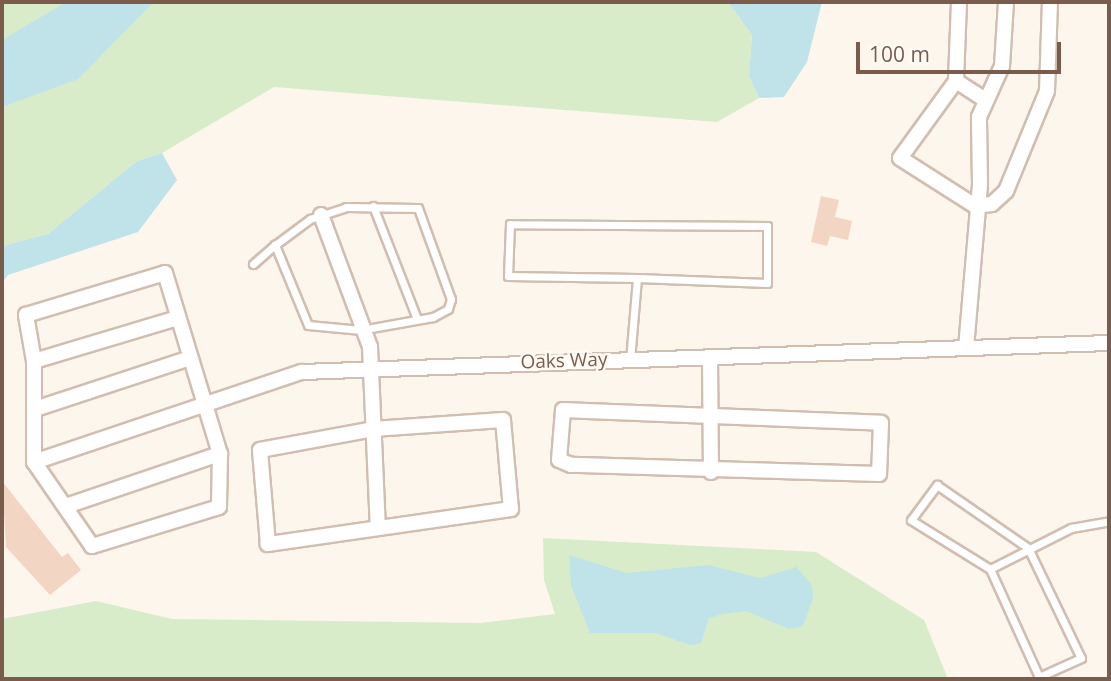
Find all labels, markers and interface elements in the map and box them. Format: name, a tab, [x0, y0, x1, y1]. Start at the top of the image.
scale bar	[859, 28, 1064, 72]
text: 100 m	[869, 40, 930, 68]
street label: Oaks Way	[520, 348, 608, 374]

